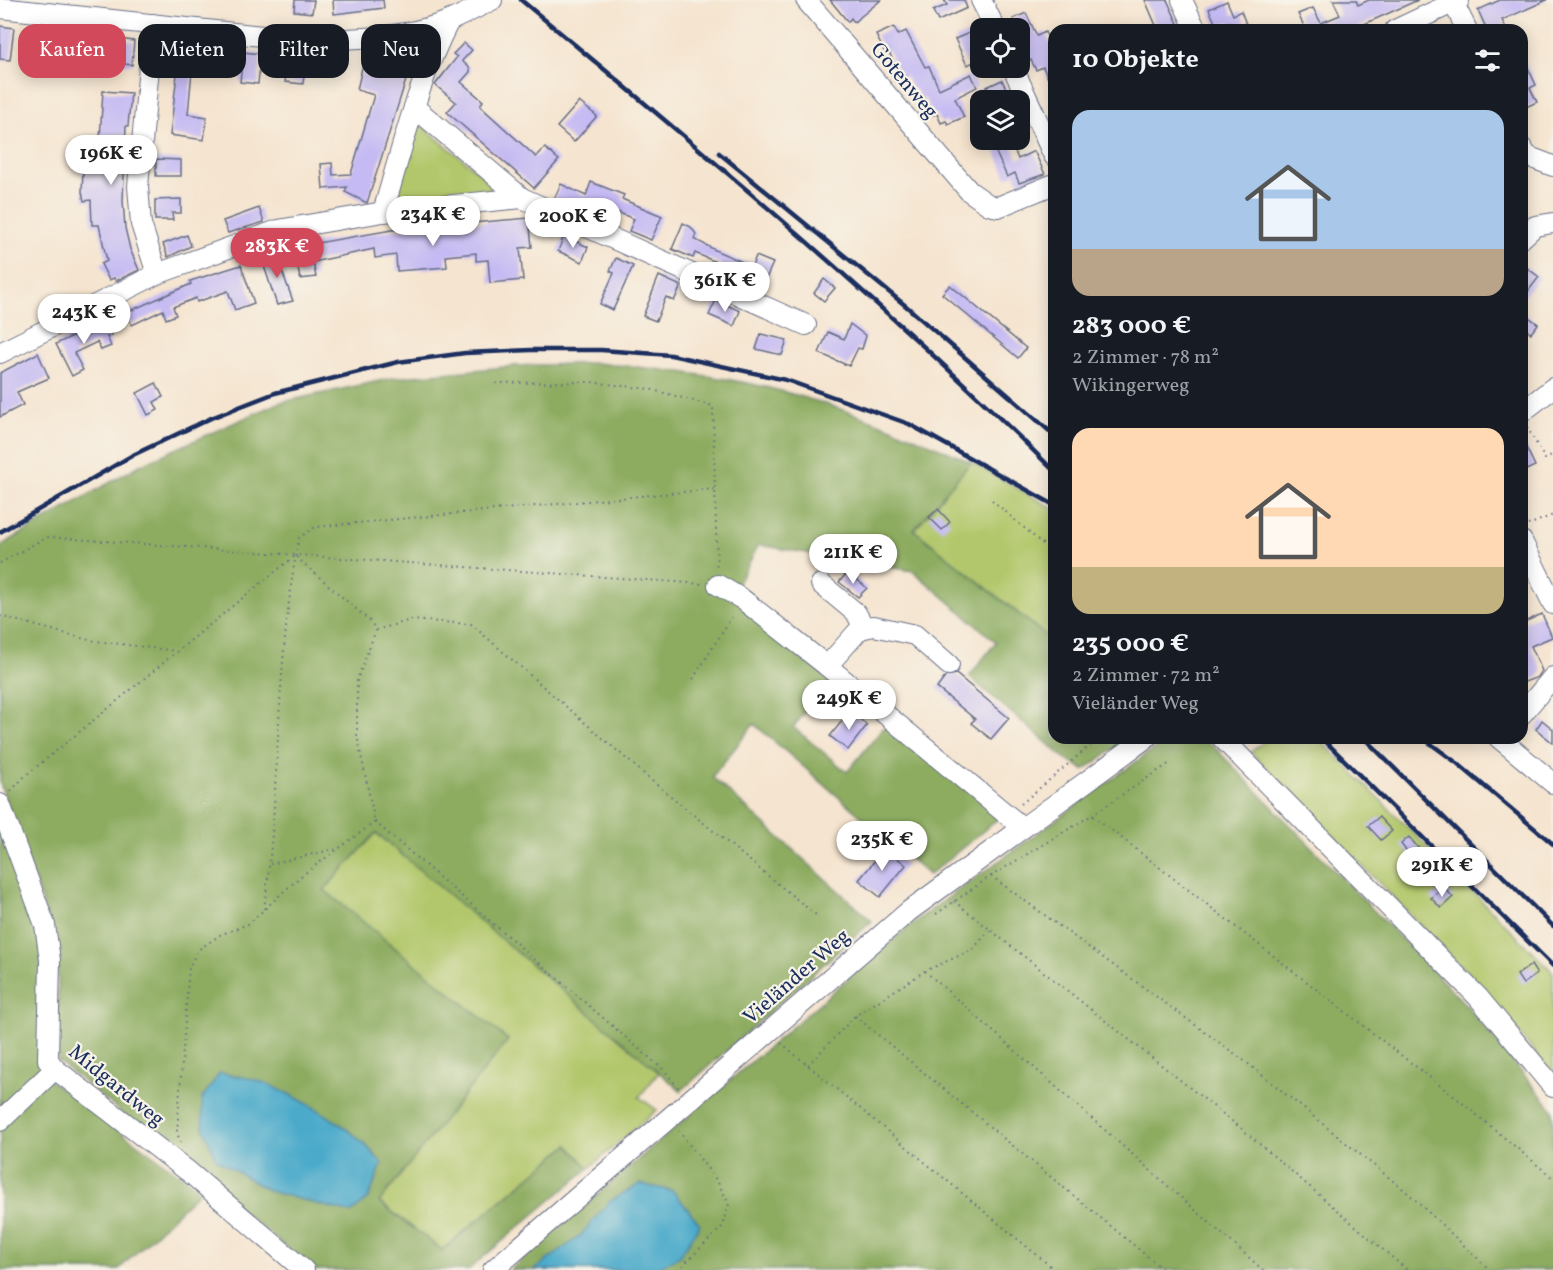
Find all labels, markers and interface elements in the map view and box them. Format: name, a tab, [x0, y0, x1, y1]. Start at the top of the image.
map controls	[970, 18, 1030, 150]
button: locate	[970, 18, 1030, 78]
chip: Kaufen	[18, 24, 126, 78]
chip: Mieten	[138, 24, 246, 78]
chip: Filter	[258, 24, 349, 78]
chip: Neu	[361, 24, 441, 78]
street label: Gotenweg	[863, 36, 945, 126]
text: 10 Objekte	[1072, 42, 1199, 78]
icon: filters	[1471, 44, 1504, 77]
button: layers	[970, 90, 1030, 150]
pin: 196K €	[62, 135, 160, 186]
text: 196K €	[79, 140, 143, 168]
icon: home	[1234, 149, 1342, 257]
pin: 234K €	[384, 196, 482, 247]
pin: 200K €	[524, 198, 622, 249]
text: 234K €	[400, 201, 466, 229]
text: 200K €	[539, 203, 607, 231]
pin: 283K €	[228, 228, 326, 279]
text: 283K €	[245, 233, 309, 261]
pin: 361K €	[676, 262, 774, 313]
text: 361K €	[694, 267, 756, 295]
pin: 243K €	[35, 294, 133, 345]
text: 243K €	[52, 299, 116, 327]
text: 283 000 €	[1072, 308, 1191, 344]
text: 2 Zimmer · 78 m²	[1072, 344, 1219, 372]
text: Wikingerweg	[1072, 372, 1189, 400]
icon: home	[1234, 467, 1342, 575]
pin: 211K €	[804, 534, 902, 585]
text: 211K €	[823, 539, 883, 567]
text: 235 000 €	[1072, 626, 1189, 662]
text: 2 Zimmer · 72 m²	[1072, 662, 1220, 690]
pin: 249K €	[800, 680, 898, 731]
text: 249K €	[816, 685, 882, 713]
text: Vieländer Weg	[1072, 690, 1199, 718]
pin: 235K €	[833, 821, 931, 872]
text: 235K €	[850, 826, 914, 854]
pin: 291K €	[1393, 847, 1491, 898]
text: 291K €	[1411, 852, 1473, 880]
street label: Vieländer Weg	[737, 923, 857, 1032]
street label: Midgardweg	[62, 1038, 170, 1134]

